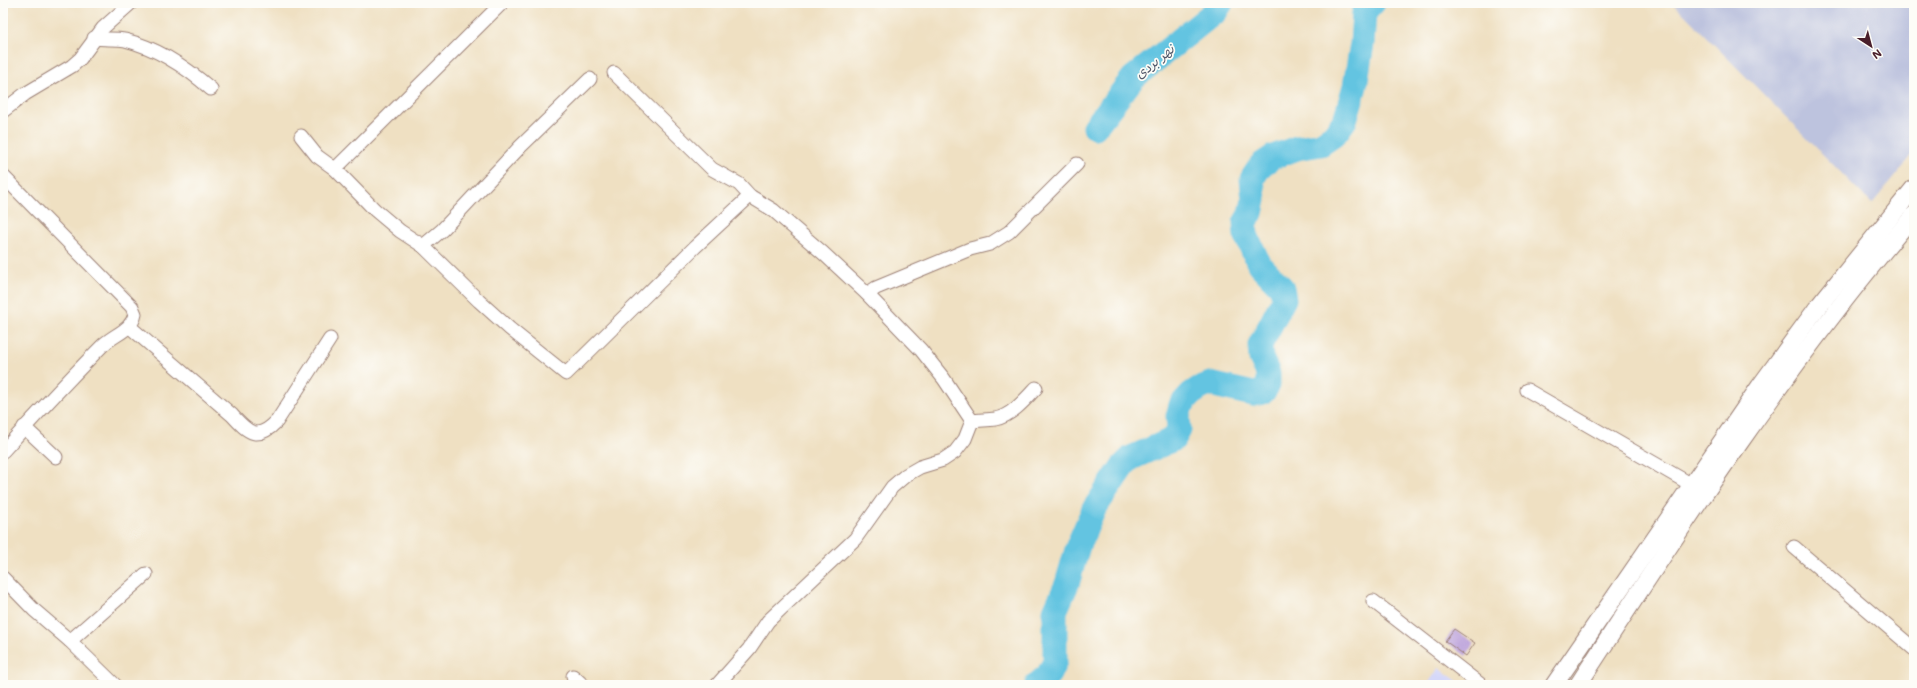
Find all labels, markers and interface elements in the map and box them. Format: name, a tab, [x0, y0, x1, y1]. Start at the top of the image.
north arrow	[1851, 26, 1891, 66]
water label: نهر بردى	[1131, 39, 1179, 83]
text: N	[1869, 46, 1885, 63]

